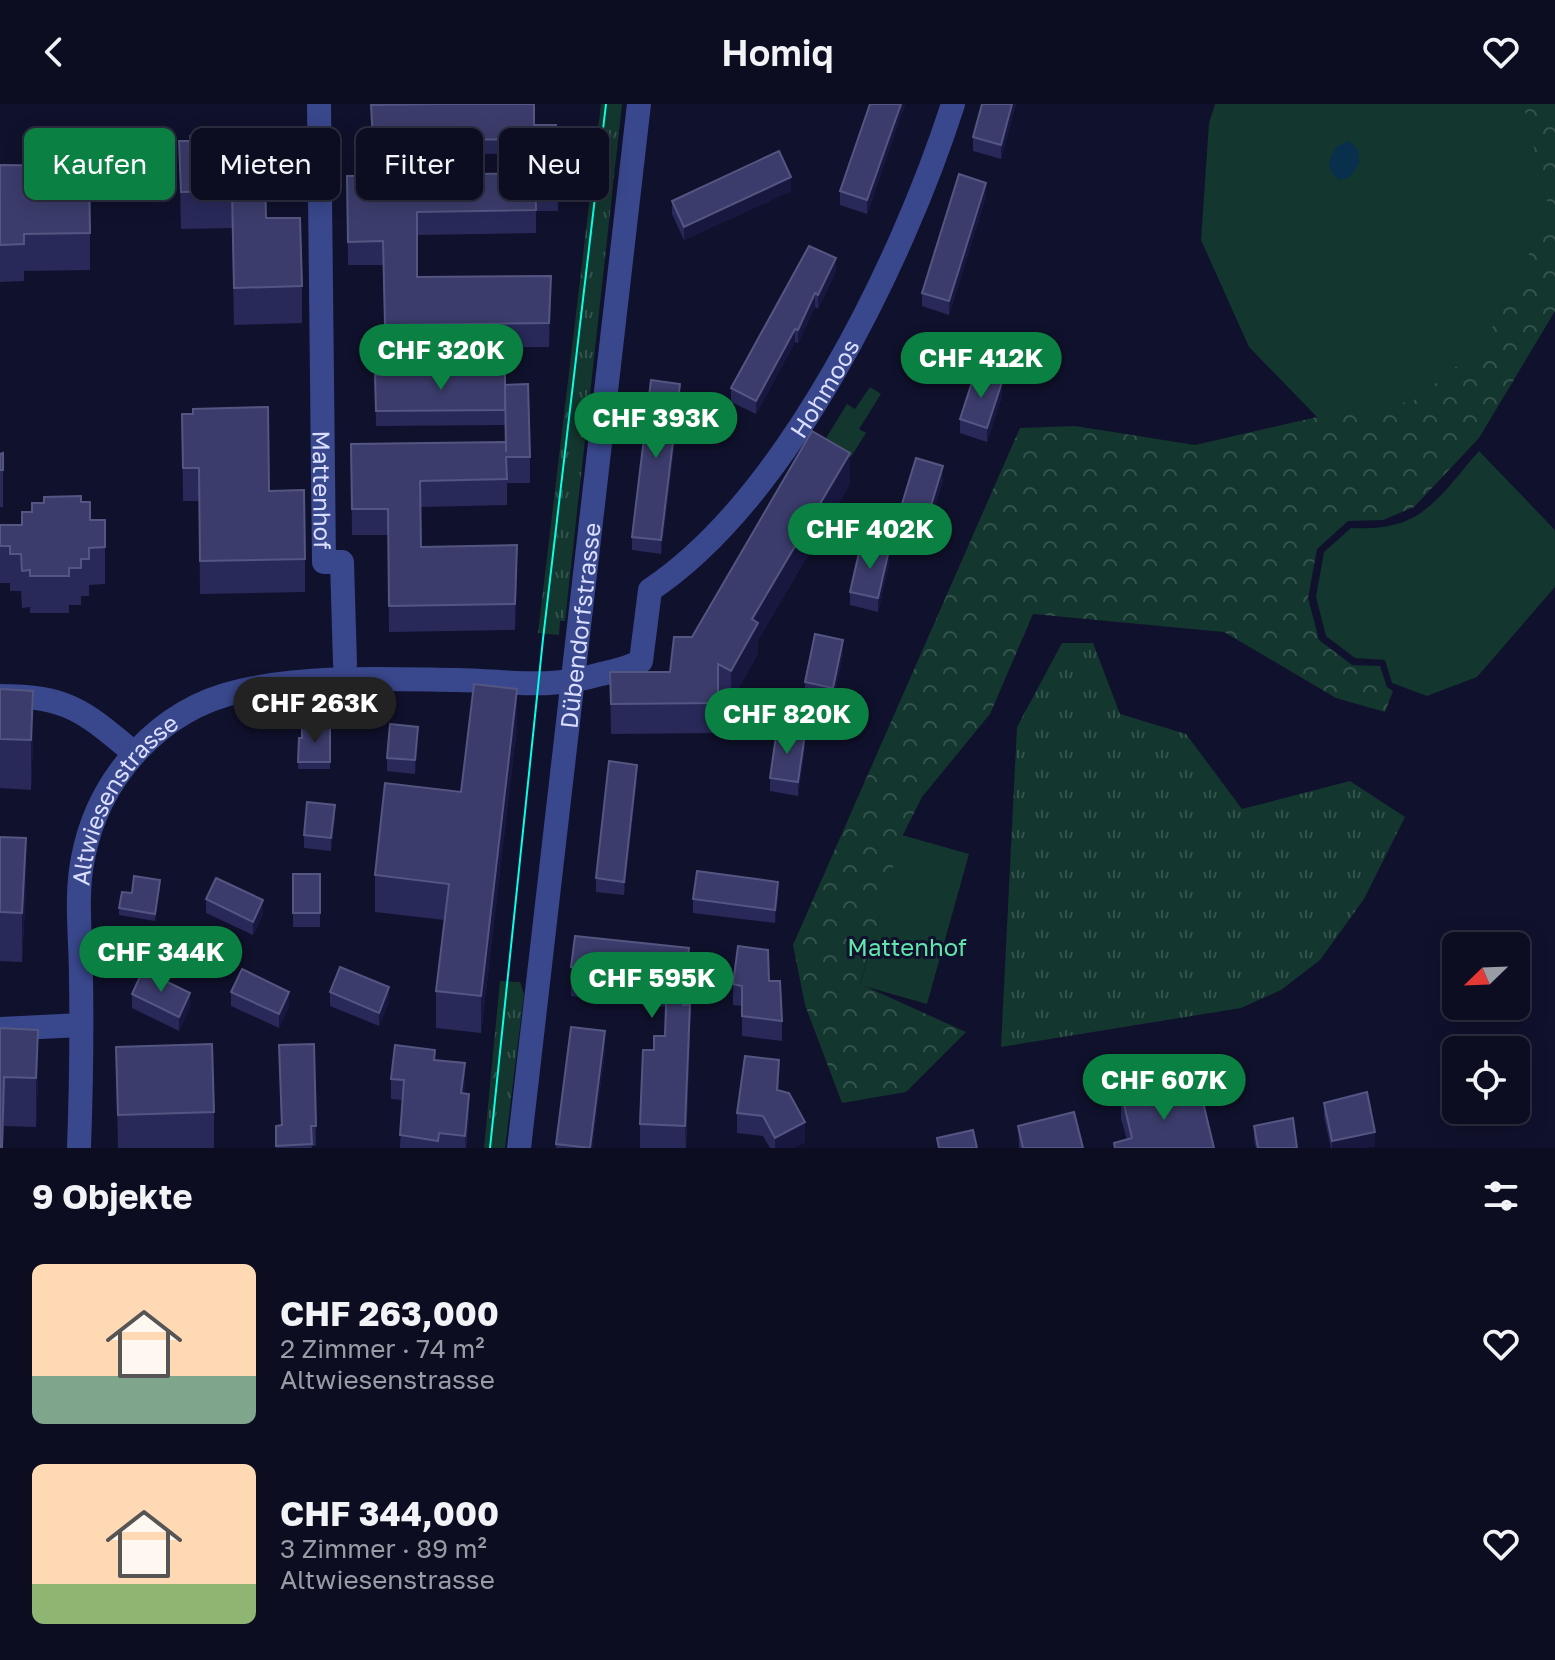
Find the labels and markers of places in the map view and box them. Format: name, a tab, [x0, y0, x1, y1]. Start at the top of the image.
pin: CHF 320K	[358, 324, 524, 392]
pin: CHF 412K	[898, 332, 1064, 400]
pin: CHF 393K	[573, 392, 739, 460]
pin: CHF 402K	[787, 503, 953, 571]
pin: CHF 263K	[232, 677, 398, 745]
pin: CHF 820K	[704, 688, 870, 756]
pin: CHF 344K	[78, 926, 244, 994]
pin: CHF 595K	[569, 952, 735, 1020]
pin: CHF 607K	[1081, 1054, 1247, 1122]

